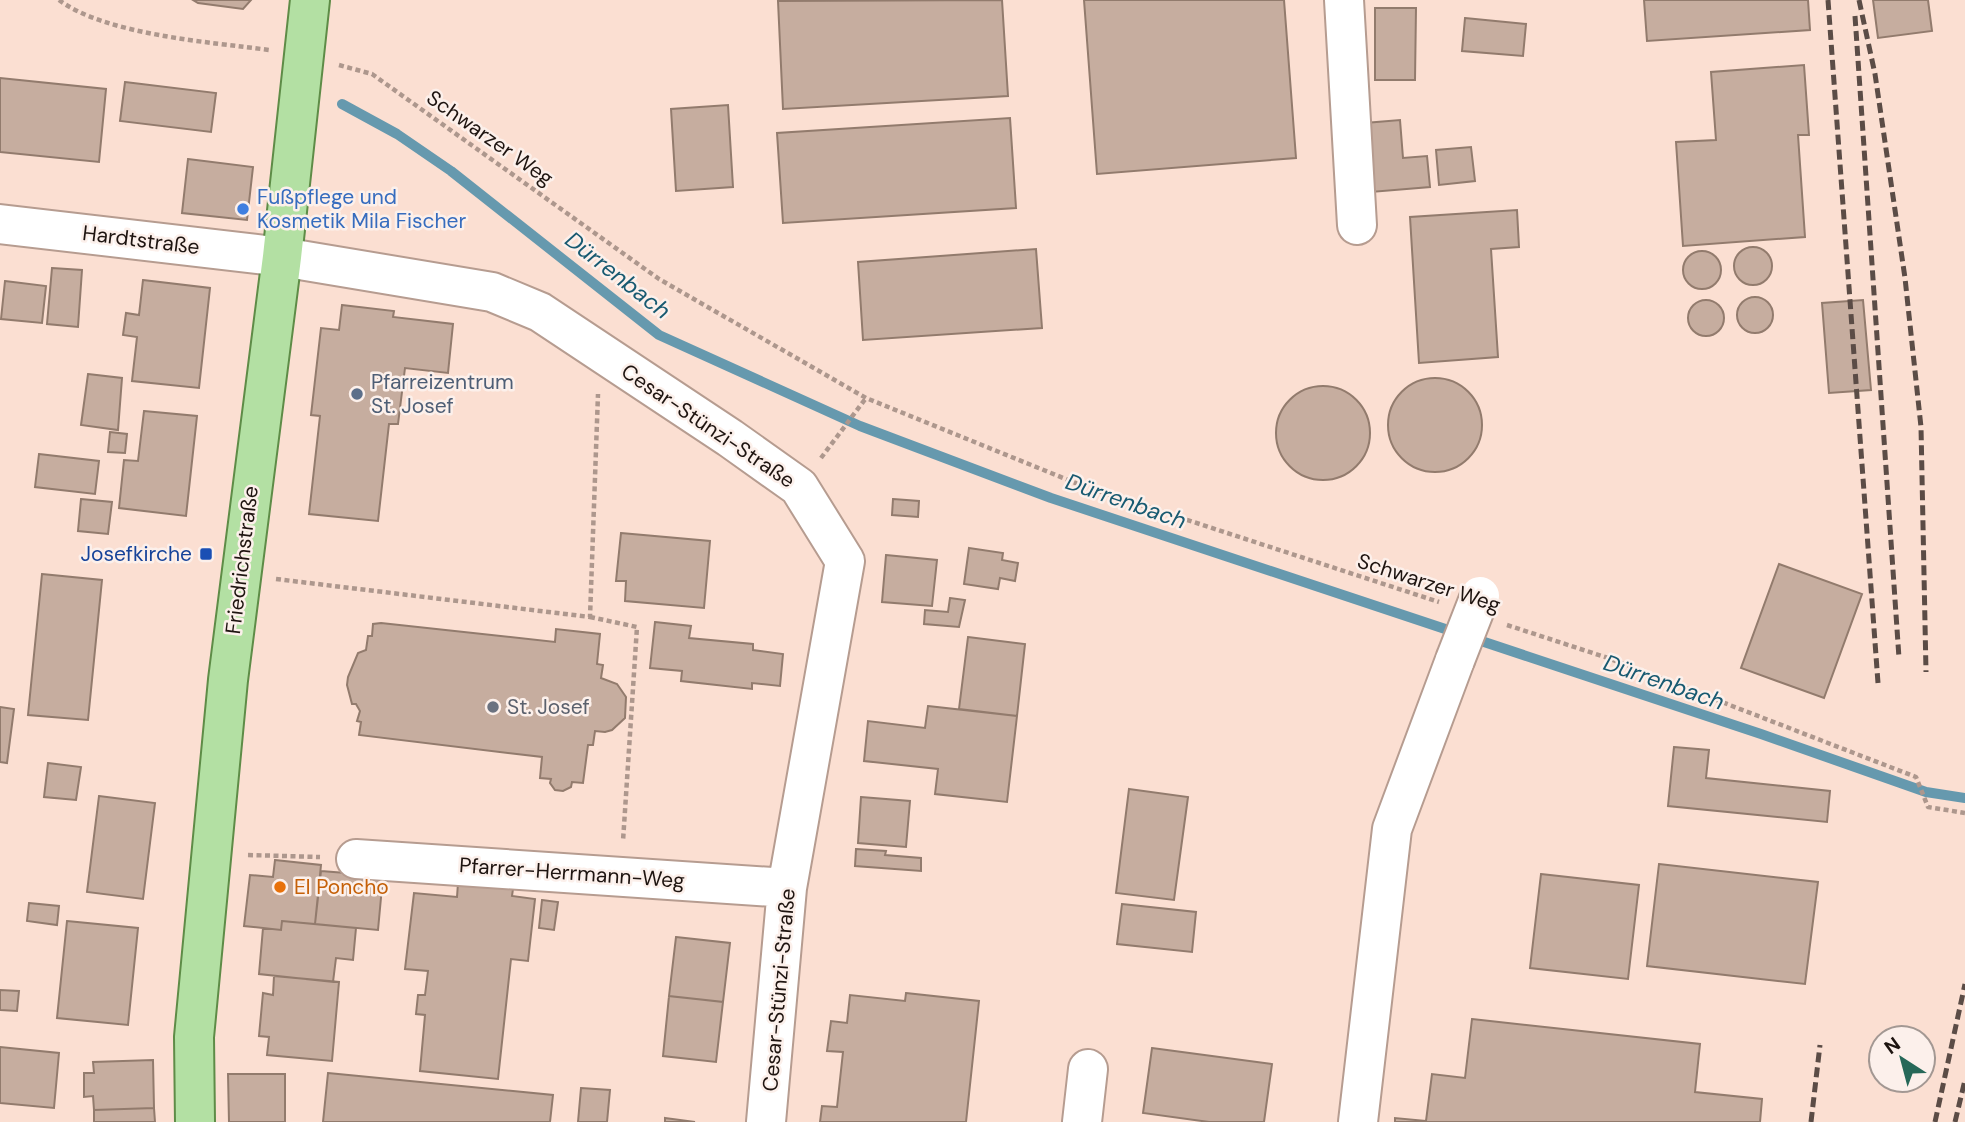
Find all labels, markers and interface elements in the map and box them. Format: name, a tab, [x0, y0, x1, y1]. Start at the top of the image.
street label: Schwarzer Weg	[421, 84, 559, 192]
place label: Fußpflege und Kosmetik Mila Fischer	[257, 183, 467, 235]
marker: Fußpflege und Kosmetik Mila Fischer	[235, 201, 251, 217]
street label: Hardtstraße	[81, 219, 201, 261]
water label: Dürrenbach	[559, 225, 677, 325]
street label: Cesar-Stünzi-Straße	[616, 357, 800, 495]
place label: Pfarreizentrum St. Josef	[371, 368, 514, 420]
marker: Pfarreizentrum St. Josef	[349, 386, 365, 402]
water label: Dürrenbach	[1062, 466, 1190, 536]
street label: Friedrichstraße	[219, 484, 265, 636]
place label: Josefkirche	[80, 540, 192, 568]
marker: Josefkirche	[198, 546, 214, 562]
street label: Schwarzer Weg	[1354, 547, 1504, 619]
water label: Dürrenbach	[1600, 647, 1728, 717]
place label: St. Josef	[507, 693, 590, 721]
marker: St. Josef	[485, 699, 501, 715]
street label: Pfarrer-Herrmann-Weg	[458, 851, 686, 895]
place label: El Poncho	[294, 873, 389, 901]
marker: El Poncho	[272, 879, 288, 895]
street label: Cesar-Stünzi-Straße	[756, 887, 802, 1093]
north arrow	[1867, 1024, 1937, 1094]
text: N	[1879, 1031, 1905, 1060]

